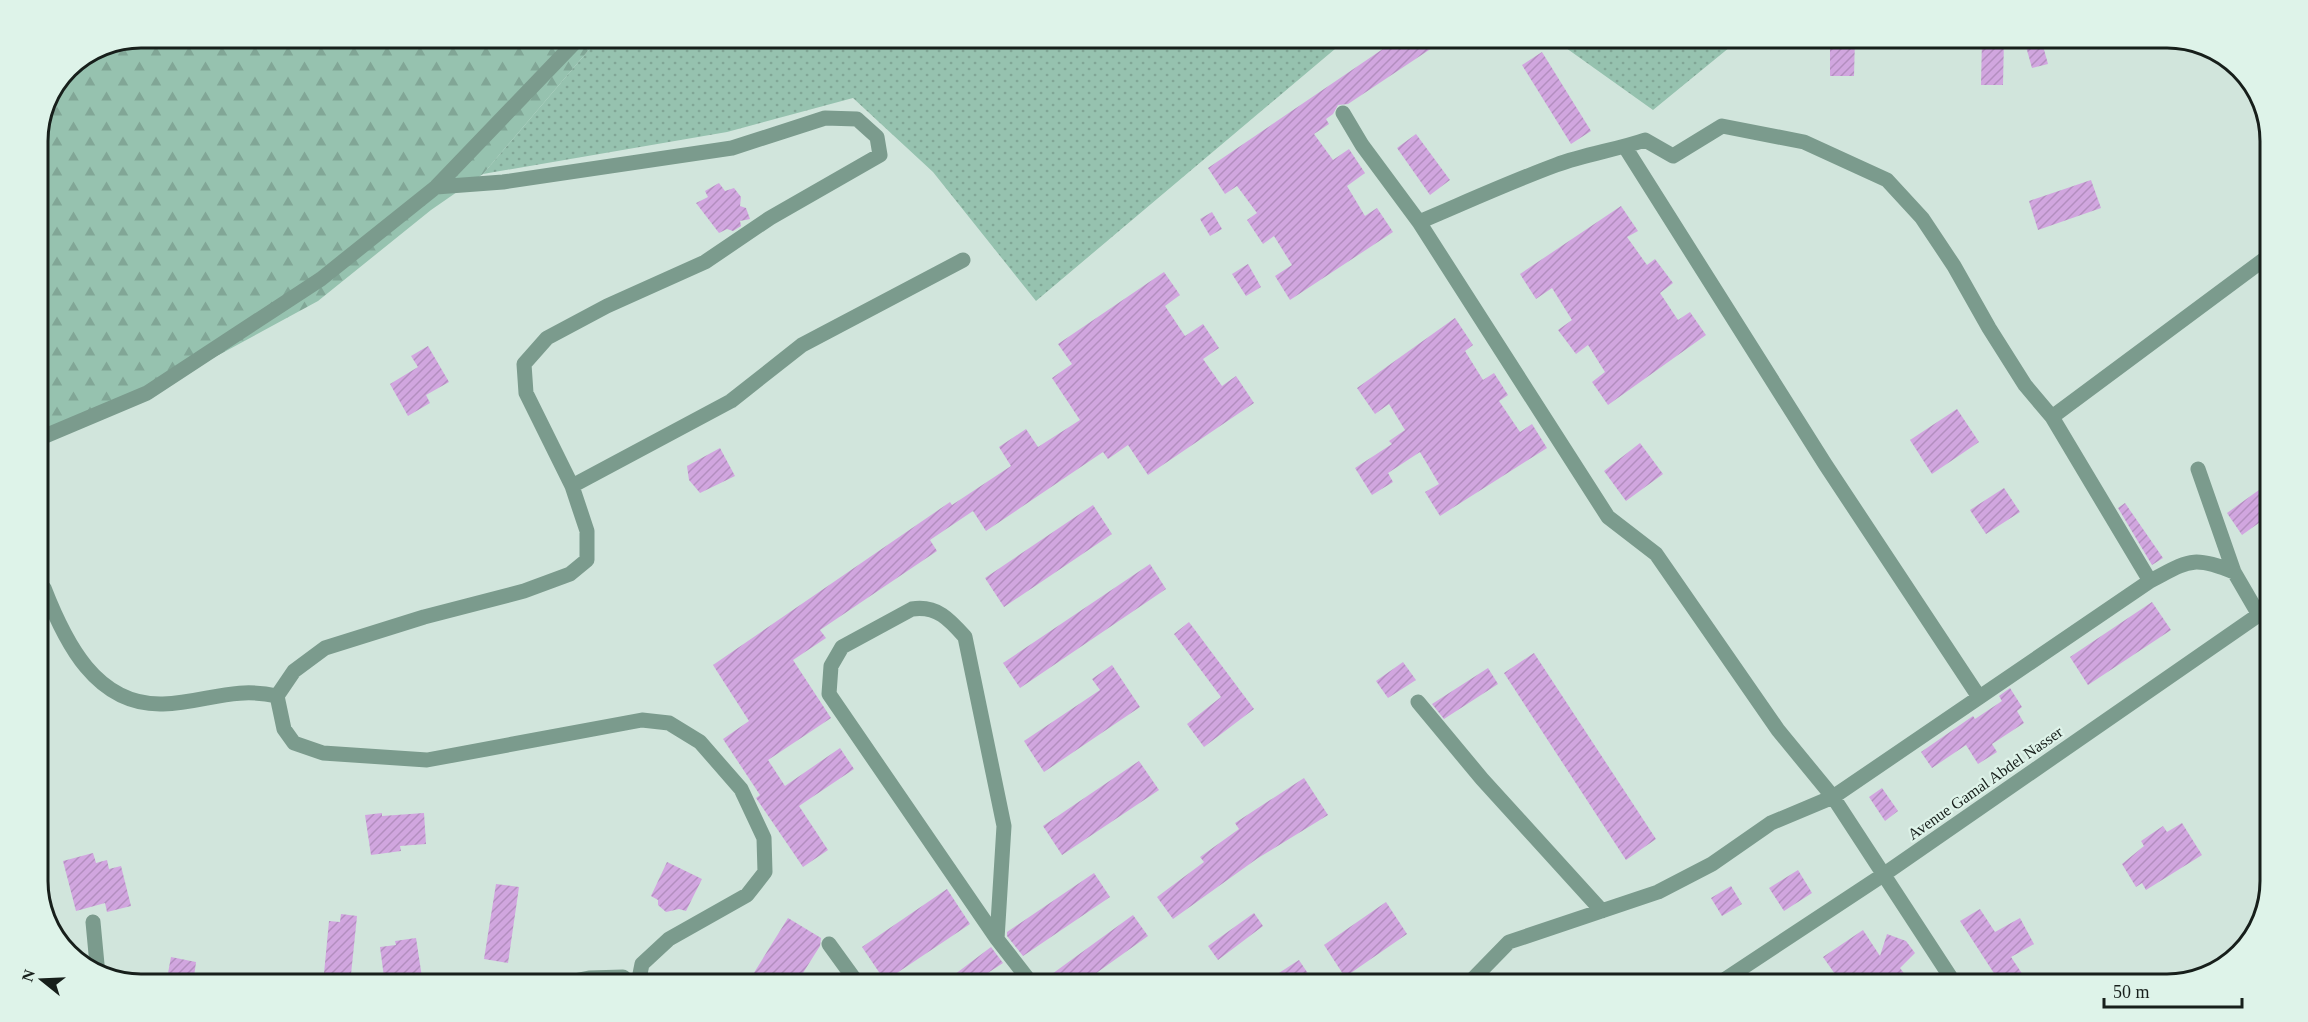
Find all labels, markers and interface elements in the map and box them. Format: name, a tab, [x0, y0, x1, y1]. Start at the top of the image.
street label: Avenue Gamal Abdel Nasser	[1904, 723, 2066, 843]
north arrow	[12, 950, 72, 1010]
text: N	[18, 967, 38, 984]
scale bar	[2104, 971, 2242, 1009]
text: 50 m	[2113, 982, 2150, 1002]

